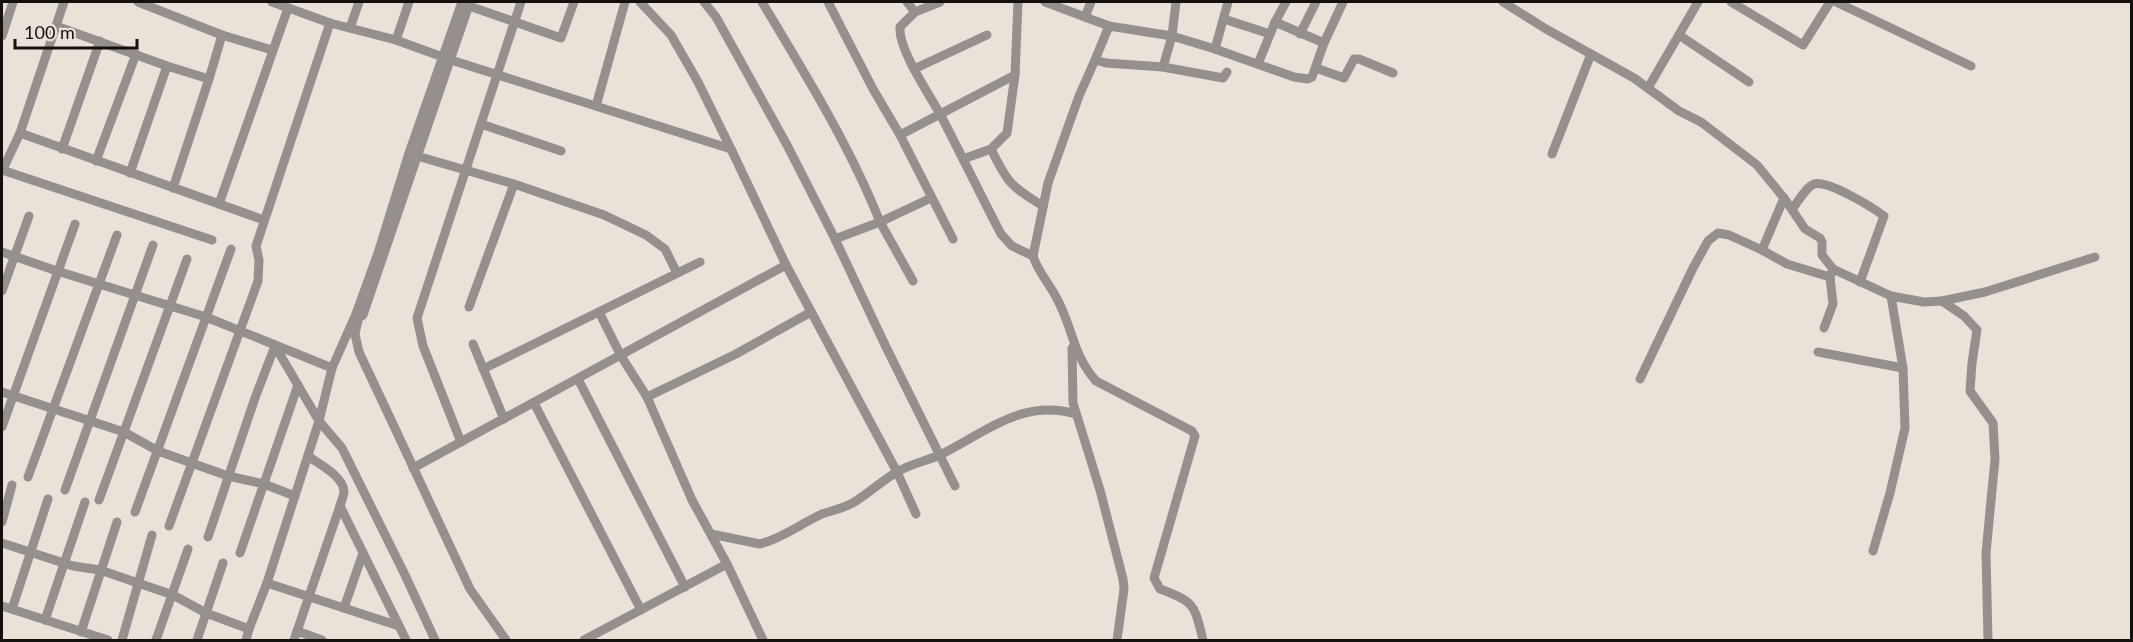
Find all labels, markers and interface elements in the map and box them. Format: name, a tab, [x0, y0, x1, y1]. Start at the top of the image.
scale bar	[15, 12, 136, 50]
text: 100 m	[24, 21, 75, 43]

